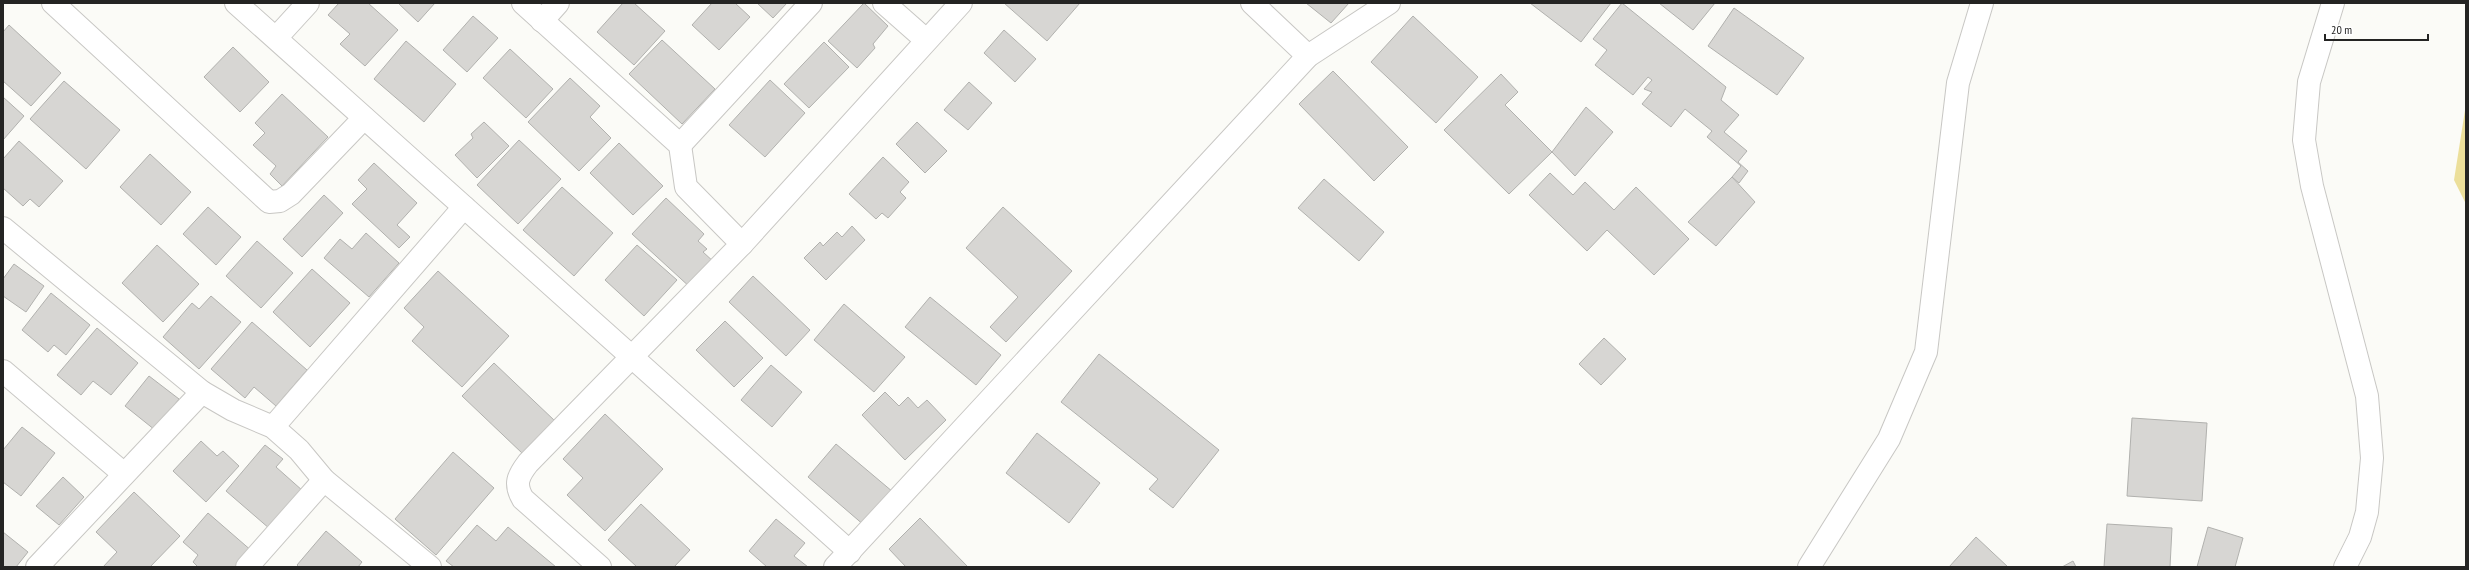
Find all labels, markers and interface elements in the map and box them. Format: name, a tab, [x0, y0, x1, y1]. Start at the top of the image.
scale bar	[2325, 16, 2428, 42]
text: 20 m	[2331, 22, 2352, 37]

